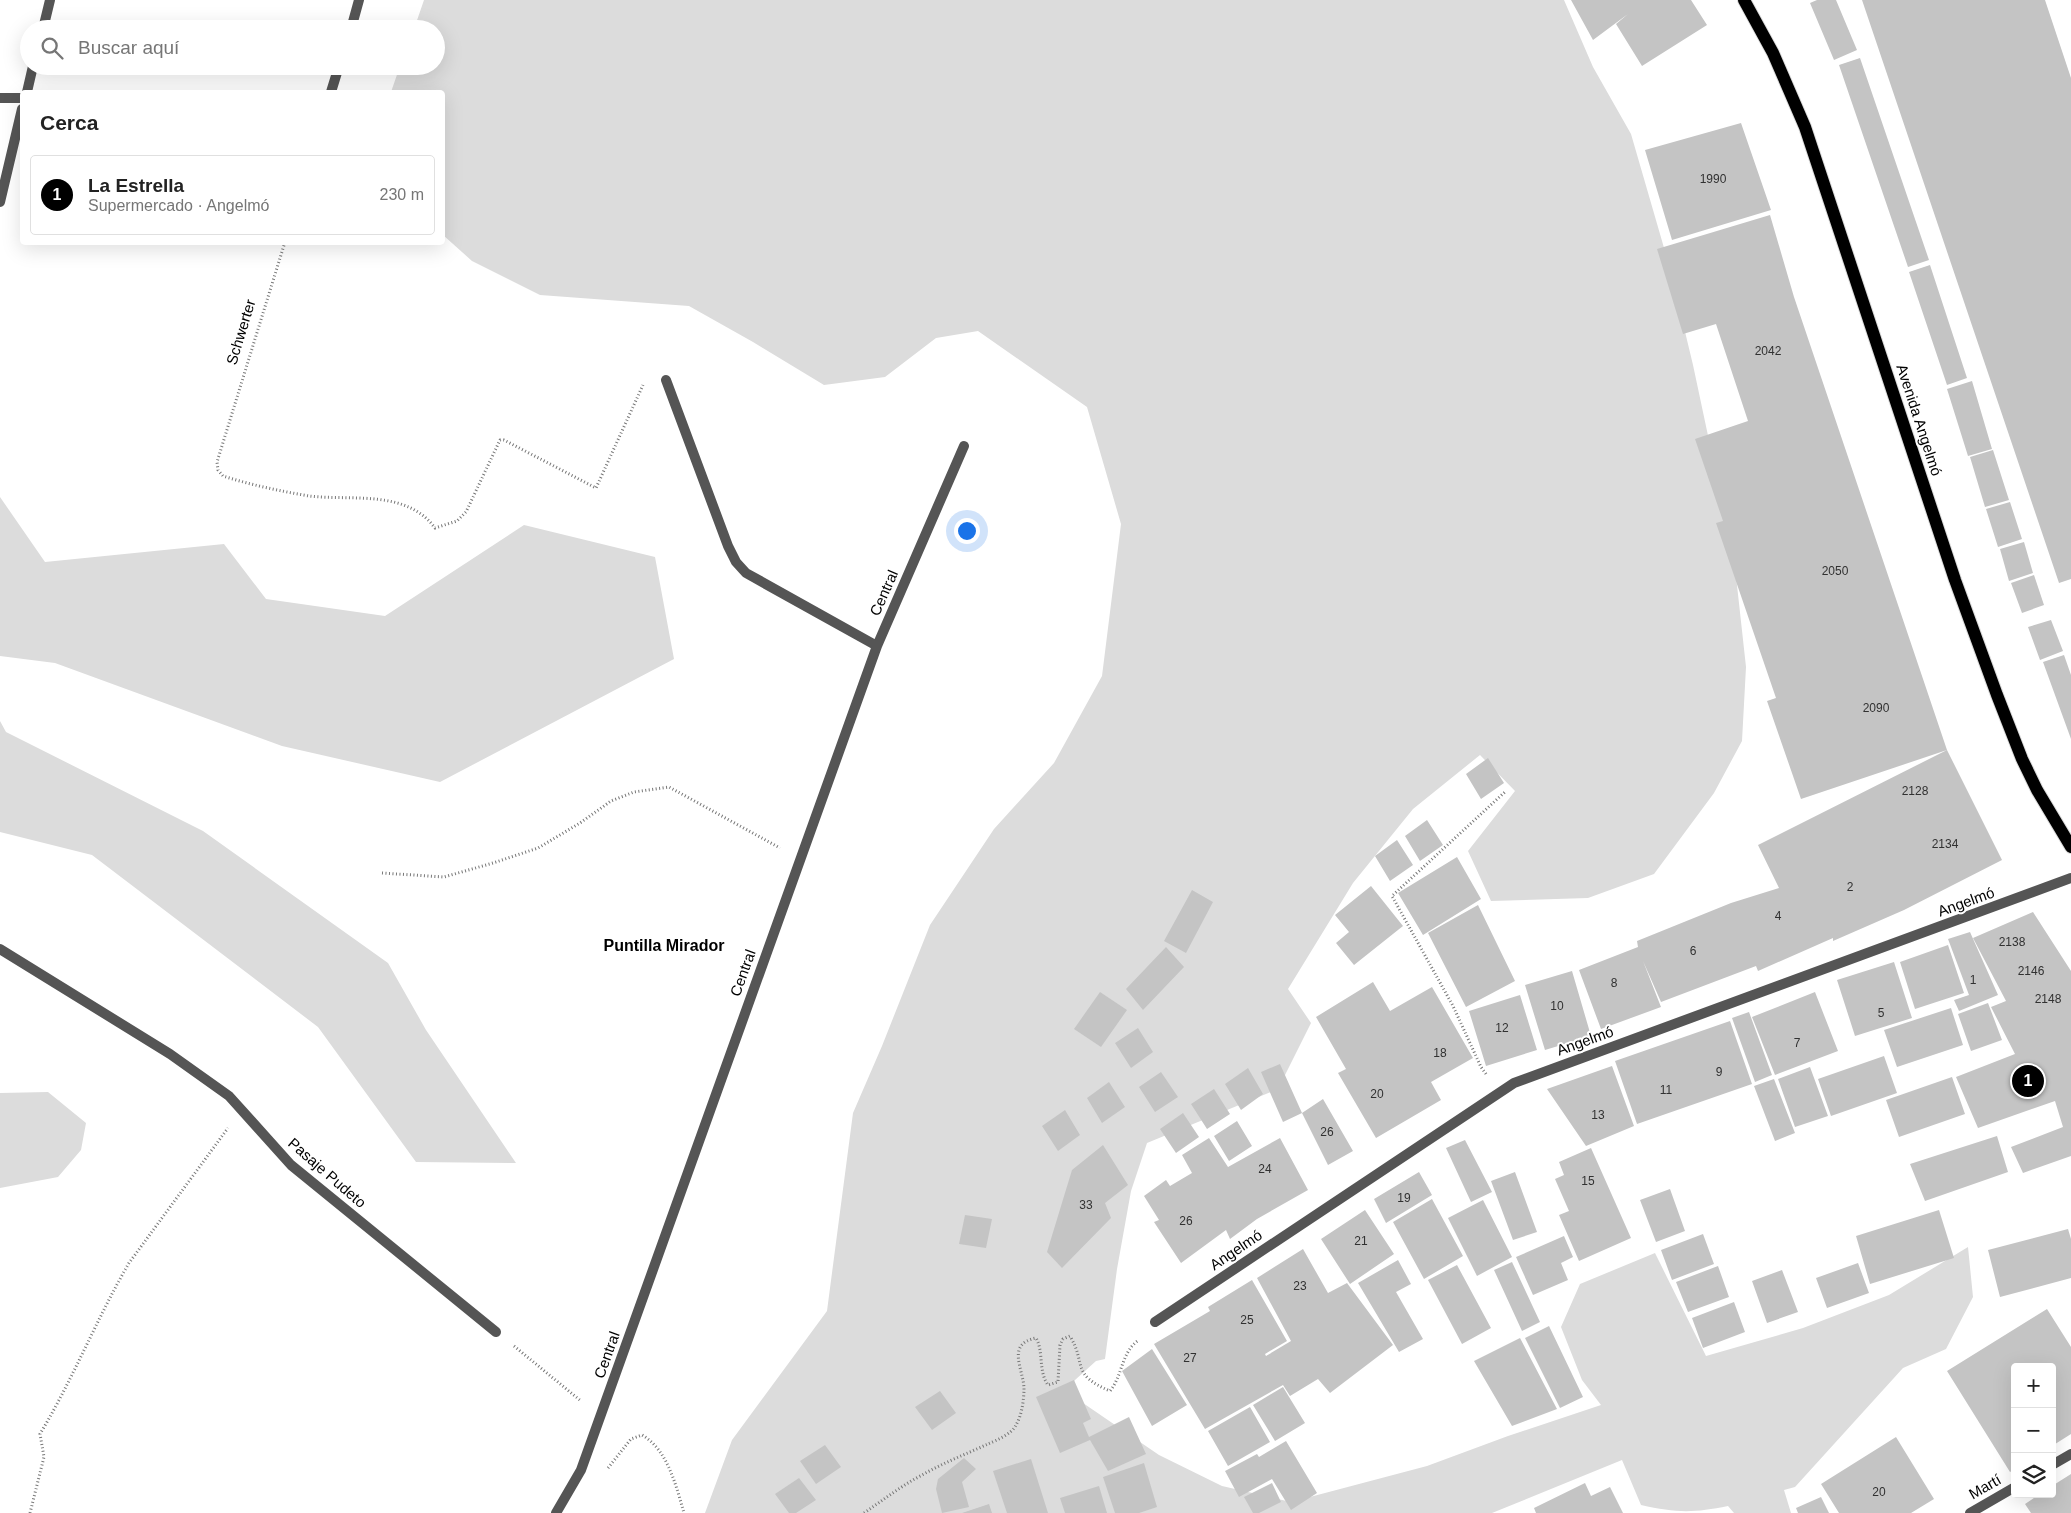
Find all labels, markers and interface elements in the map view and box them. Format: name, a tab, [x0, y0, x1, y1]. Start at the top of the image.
search box	[20, 20, 445, 75]
icon: search	[38, 34, 66, 62]
text: Buscar aquí	[78, 37, 179, 58]
text: Cerca	[40, 111, 98, 134]
house number: 1990	[1700, 172, 1727, 186]
text: La Estrella	[88, 175, 184, 196]
text: 1	[53, 186, 61, 203]
text: 230 m	[380, 186, 424, 203]
text: Supermercado · Angelmó	[88, 197, 269, 214]
street label: Schwerter	[223, 297, 259, 367]
house number: 2042	[1755, 344, 1782, 358]
street label: Avenida Angelmó	[1893, 362, 1946, 478]
your location	[954, 518, 980, 544]
house number: 2050	[1822, 564, 1849, 578]
street label: Central	[866, 567, 901, 618]
house number: 2090	[1863, 701, 1890, 715]
house number: 2128	[1902, 784, 1929, 798]
house number: 2134	[1932, 837, 1959, 851]
house number: 2	[1847, 880, 1854, 894]
street label: Angelmó	[1935, 883, 1997, 920]
house number: 4	[1775, 909, 1782, 923]
house number: 2138	[1999, 935, 2026, 949]
district label: Puntilla Mirador	[604, 937, 724, 954]
house number: 6	[1690, 944, 1697, 958]
street label: Central	[726, 947, 759, 998]
house number: 2146	[2018, 964, 2045, 978]
house number: 1	[1970, 973, 1977, 987]
house number: 8	[1611, 976, 1618, 990]
house number: 2148	[2035, 992, 2062, 1006]
house number: 10	[1550, 999, 1564, 1013]
house number: 5	[1878, 1006, 1885, 1020]
house number: 12	[1495, 1021, 1509, 1035]
street label: Angelmó	[1554, 1022, 1616, 1059]
house number: 7	[1794, 1036, 1801, 1050]
house number: 18	[1433, 1046, 1447, 1060]
pin: 1	[2012, 1062, 2044, 1100]
house number: 9	[1716, 1065, 1723, 1079]
house number: 11	[1660, 1083, 1673, 1097]
house number: 20	[1370, 1087, 1384, 1101]
house number: 13	[1591, 1108, 1605, 1122]
house number: 26	[1320, 1125, 1334, 1139]
street label: Pasaje Pudeto	[285, 1134, 370, 1211]
house number: 24	[1258, 1162, 1272, 1176]
house number: 15	[1581, 1174, 1595, 1188]
house number: 19	[1397, 1191, 1411, 1205]
house number: 33	[1079, 1198, 1093, 1212]
house number: 26	[1179, 1214, 1193, 1228]
street label: Angelmó	[1206, 1226, 1265, 1273]
house number: 21	[1354, 1234, 1368, 1248]
house number: 23	[1293, 1279, 1307, 1293]
house number: 25	[1240, 1313, 1254, 1327]
street label: Central	[590, 1329, 623, 1380]
house number: 27	[1183, 1351, 1197, 1365]
map controls	[2011, 1363, 2056, 1498]
button: +	[2011, 1363, 2056, 1408]
button: −	[2011, 1408, 2056, 1453]
button: layers	[2011, 1453, 2056, 1498]
street label: Martí	[1966, 1470, 2005, 1502]
house number: 20	[1872, 1485, 1886, 1499]

